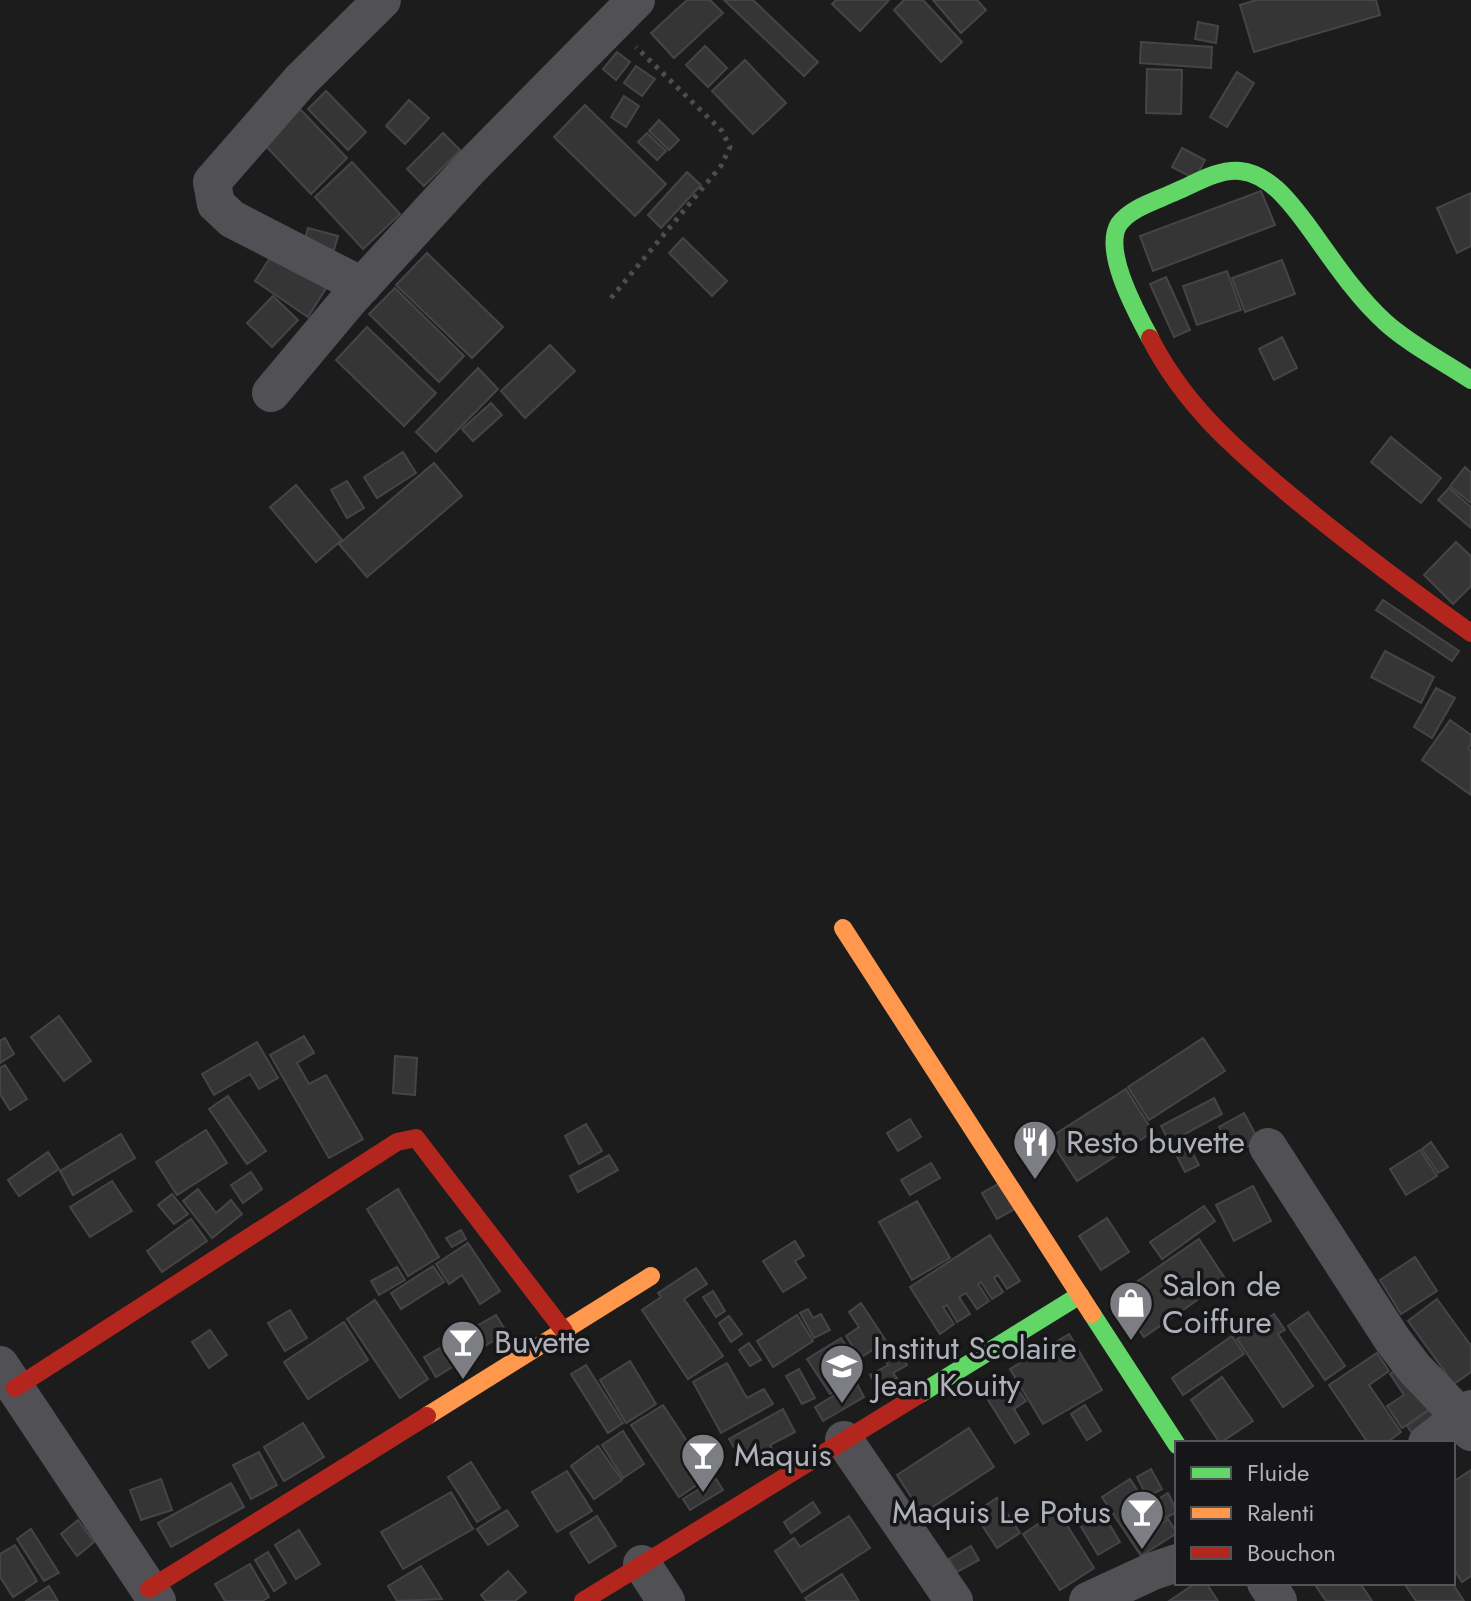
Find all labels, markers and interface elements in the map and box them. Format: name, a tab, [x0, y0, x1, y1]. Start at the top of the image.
restaurant icon: Resto buvette	[1011, 1118, 1059, 1181]
place label: Resto buvette	[1066, 1119, 1245, 1165]
place label: Salon de Coiffure	[1162, 1262, 1281, 1345]
shop icon: Salon de Coiffure	[1107, 1279, 1155, 1342]
bar icon: Buvette	[439, 1318, 487, 1381]
place label: Buvette	[494, 1319, 591, 1365]
place label: Institut Scolaire Jean Kouity	[869, 1325, 1077, 1408]
school or university icon: Institut Scolaire Jean Kouity	[818, 1342, 866, 1405]
bar icon: Maquis	[679, 1431, 727, 1494]
place label: Maquis	[734, 1432, 832, 1478]
legend	[1175, 1441, 1455, 1585]
text: Fluide	[1247, 1455, 1309, 1490]
bar icon: Maquis Le Potus	[1118, 1488, 1166, 1551]
place label: Maquis Le Potus	[892, 1489, 1111, 1535]
text: Ralenti	[1247, 1495, 1314, 1530]
text: Bouchon	[1247, 1535, 1336, 1570]

